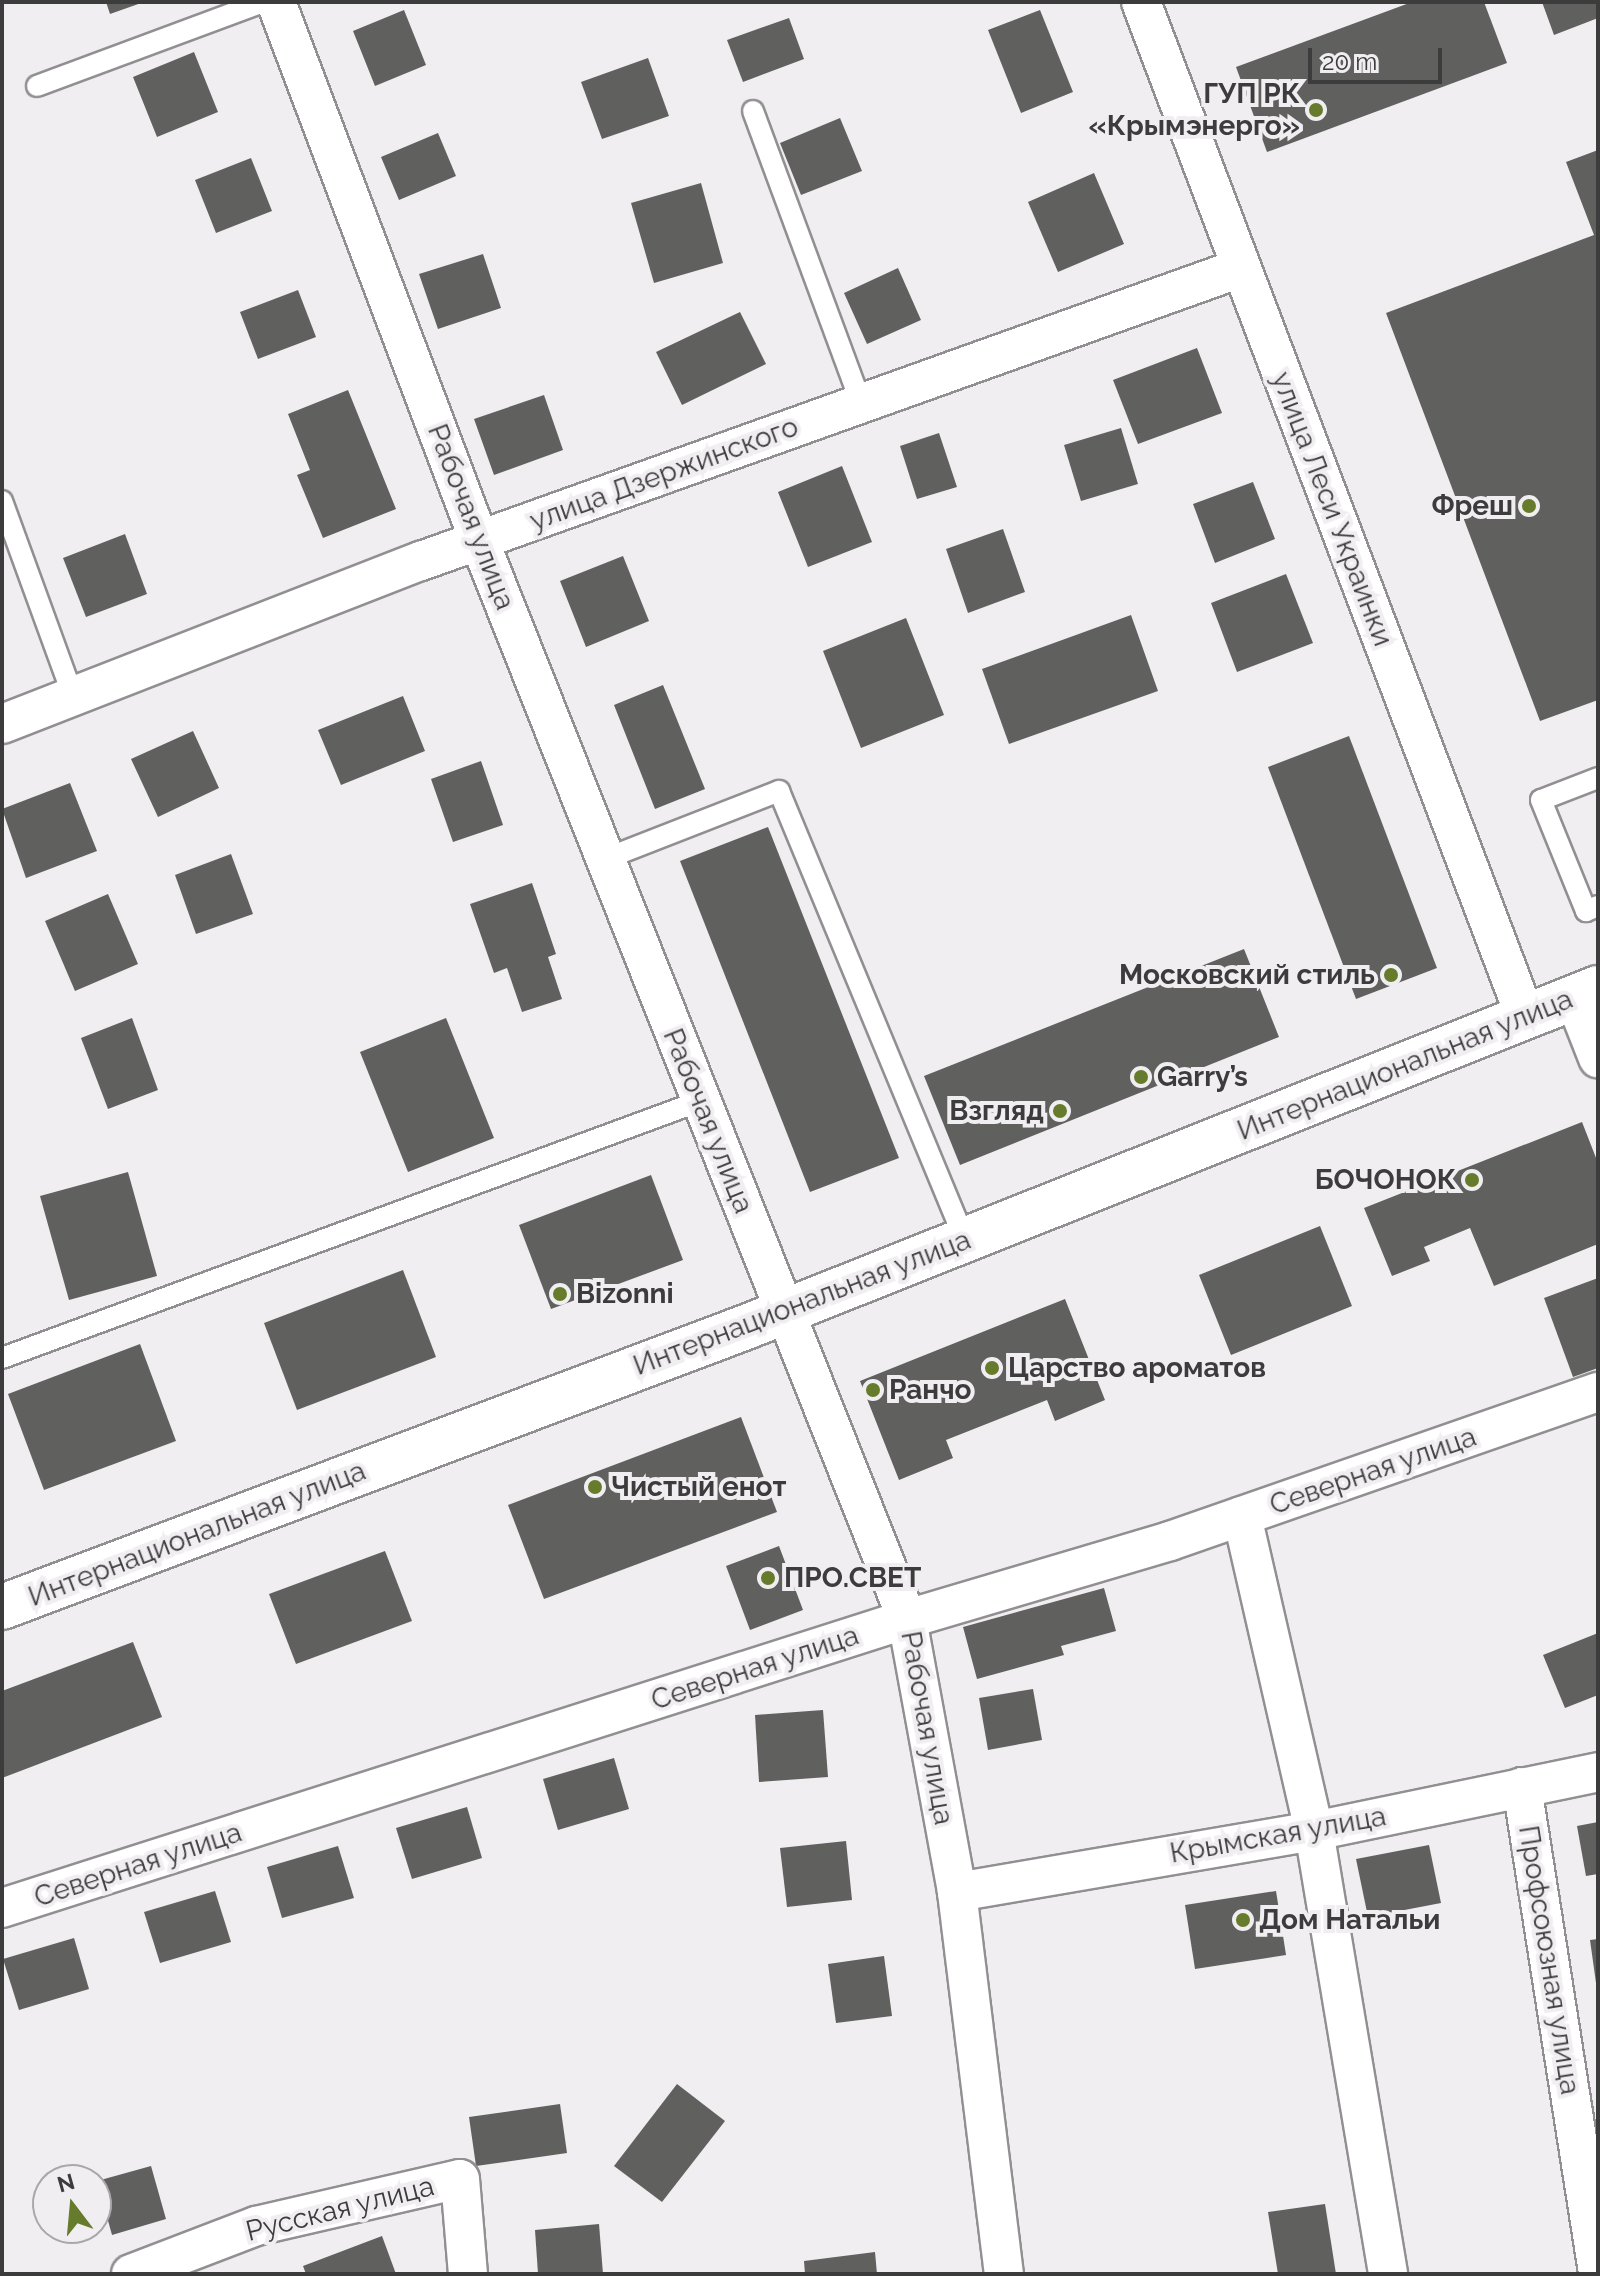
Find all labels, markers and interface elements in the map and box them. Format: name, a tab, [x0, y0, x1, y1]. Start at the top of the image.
scale bar	[1312, 32, 1446, 82]
text: 20 m	[1322, 47, 1377, 76]
place label: ГУП РК «Крымэнерго»	[1089, 77, 1300, 143]
marker: ГУП РК «Крымэнерго»	[1307, 101, 1325, 119]
street label: улица Леси Украинки	[1264, 367, 1400, 651]
street label: улица Дзержинского	[525, 410, 803, 538]
street label: Рабочая улица	[420, 419, 522, 615]
place label: Фреш	[1431, 489, 1513, 523]
marker: Фреш	[1520, 497, 1538, 515]
place label: Московский стиль	[1119, 958, 1375, 992]
marker: Московский стиль	[1382, 966, 1400, 984]
street label: Интернациональная улица	[1232, 982, 1578, 1148]
street label: Рабочая улица	[656, 1023, 760, 1219]
place label: Garry’s	[1157, 1060, 1248, 1094]
marker: Garry’s	[1132, 1068, 1150, 1086]
place label: Взгляд	[949, 1094, 1044, 1128]
marker: Взгляд	[1051, 1102, 1069, 1120]
place label: БОЧОНОК	[1315, 1163, 1456, 1197]
marker: БОЧОНОК	[1463, 1171, 1481, 1189]
street label: Интернациональная улица	[628, 1223, 976, 1383]
place label: Bizonni	[576, 1277, 674, 1311]
marker: Bizonni	[551, 1285, 569, 1303]
place label: Царство ароматов	[1008, 1351, 1266, 1385]
marker: Царство ароматов	[983, 1359, 1001, 1377]
place label: Ранчо	[889, 1373, 972, 1407]
marker: Ранчо	[864, 1381, 882, 1399]
street label: Северная улица	[1265, 1420, 1481, 1522]
street label: Интернациональная улица	[23, 1454, 371, 1614]
place label: Чистый енот	[611, 1470, 787, 1504]
marker: Чистый енот	[586, 1478, 604, 1496]
place label: ПРО.СВЕТ	[784, 1561, 921, 1595]
marker: ПРО.СВЕТ	[759, 1569, 777, 1587]
street label: Северная улица	[647, 1619, 863, 1717]
street label: Рабочая улица	[893, 1628, 961, 1828]
street label: Крымская улица	[1167, 1799, 1389, 1871]
street label: Северная улица	[30, 1816, 246, 1914]
street label: Профсоюзная улица	[1511, 1823, 1587, 2097]
place label: Дом Натальи	[1259, 1903, 1440, 1937]
marker: Дом Натальи	[1234, 1911, 1252, 1929]
north arrow	[32, 2164, 112, 2244]
text: N	[54, 2168, 78, 2198]
street label: Русская улица	[242, 2169, 438, 2249]

